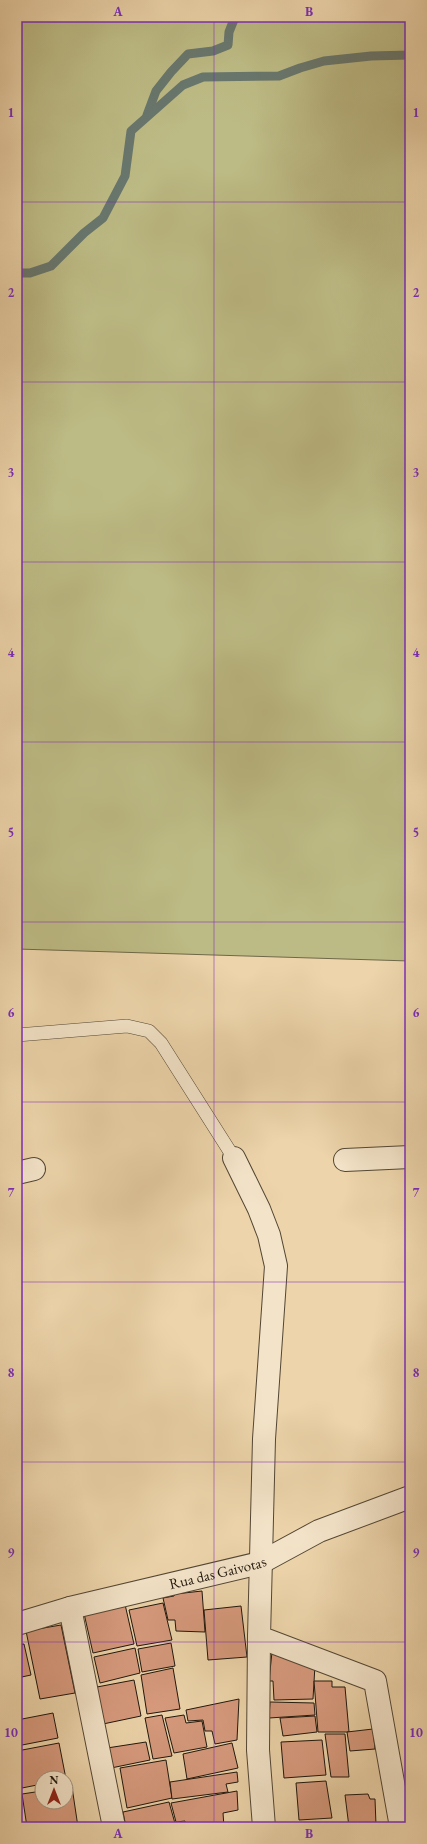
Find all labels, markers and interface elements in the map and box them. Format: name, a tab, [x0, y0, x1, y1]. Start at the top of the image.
text: A	[112, 3, 123, 20]
text: B	[305, 3, 313, 20]
text: 1	[8, 104, 15, 121]
text: 1	[413, 104, 420, 121]
text: 2	[8, 284, 15, 301]
text: 2	[413, 284, 420, 301]
text: 3	[8, 464, 15, 481]
text: 3	[413, 464, 420, 481]
text: 4	[8, 644, 15, 661]
text: 4	[413, 644, 420, 661]
text: 5	[8, 824, 14, 841]
text: 5	[413, 824, 419, 841]
text: 6	[8, 1004, 15, 1021]
text: 6	[413, 1004, 420, 1021]
text: 7	[8, 1184, 15, 1201]
text: 7	[413, 1184, 420, 1201]
text: 8	[8, 1364, 15, 1381]
text: 8	[413, 1364, 420, 1381]
text: 9	[8, 1544, 15, 1561]
text: 9	[413, 1544, 420, 1561]
street label: Rua das Gaivotas	[167, 1551, 270, 1593]
text: 10	[4, 1724, 18, 1741]
text: 10	[409, 1724, 423, 1741]
north arrow	[34, 1770, 74, 1810]
text: N	[50, 1773, 59, 1787]
text: A	[112, 1825, 123, 1842]
text: B	[305, 1825, 313, 1842]

